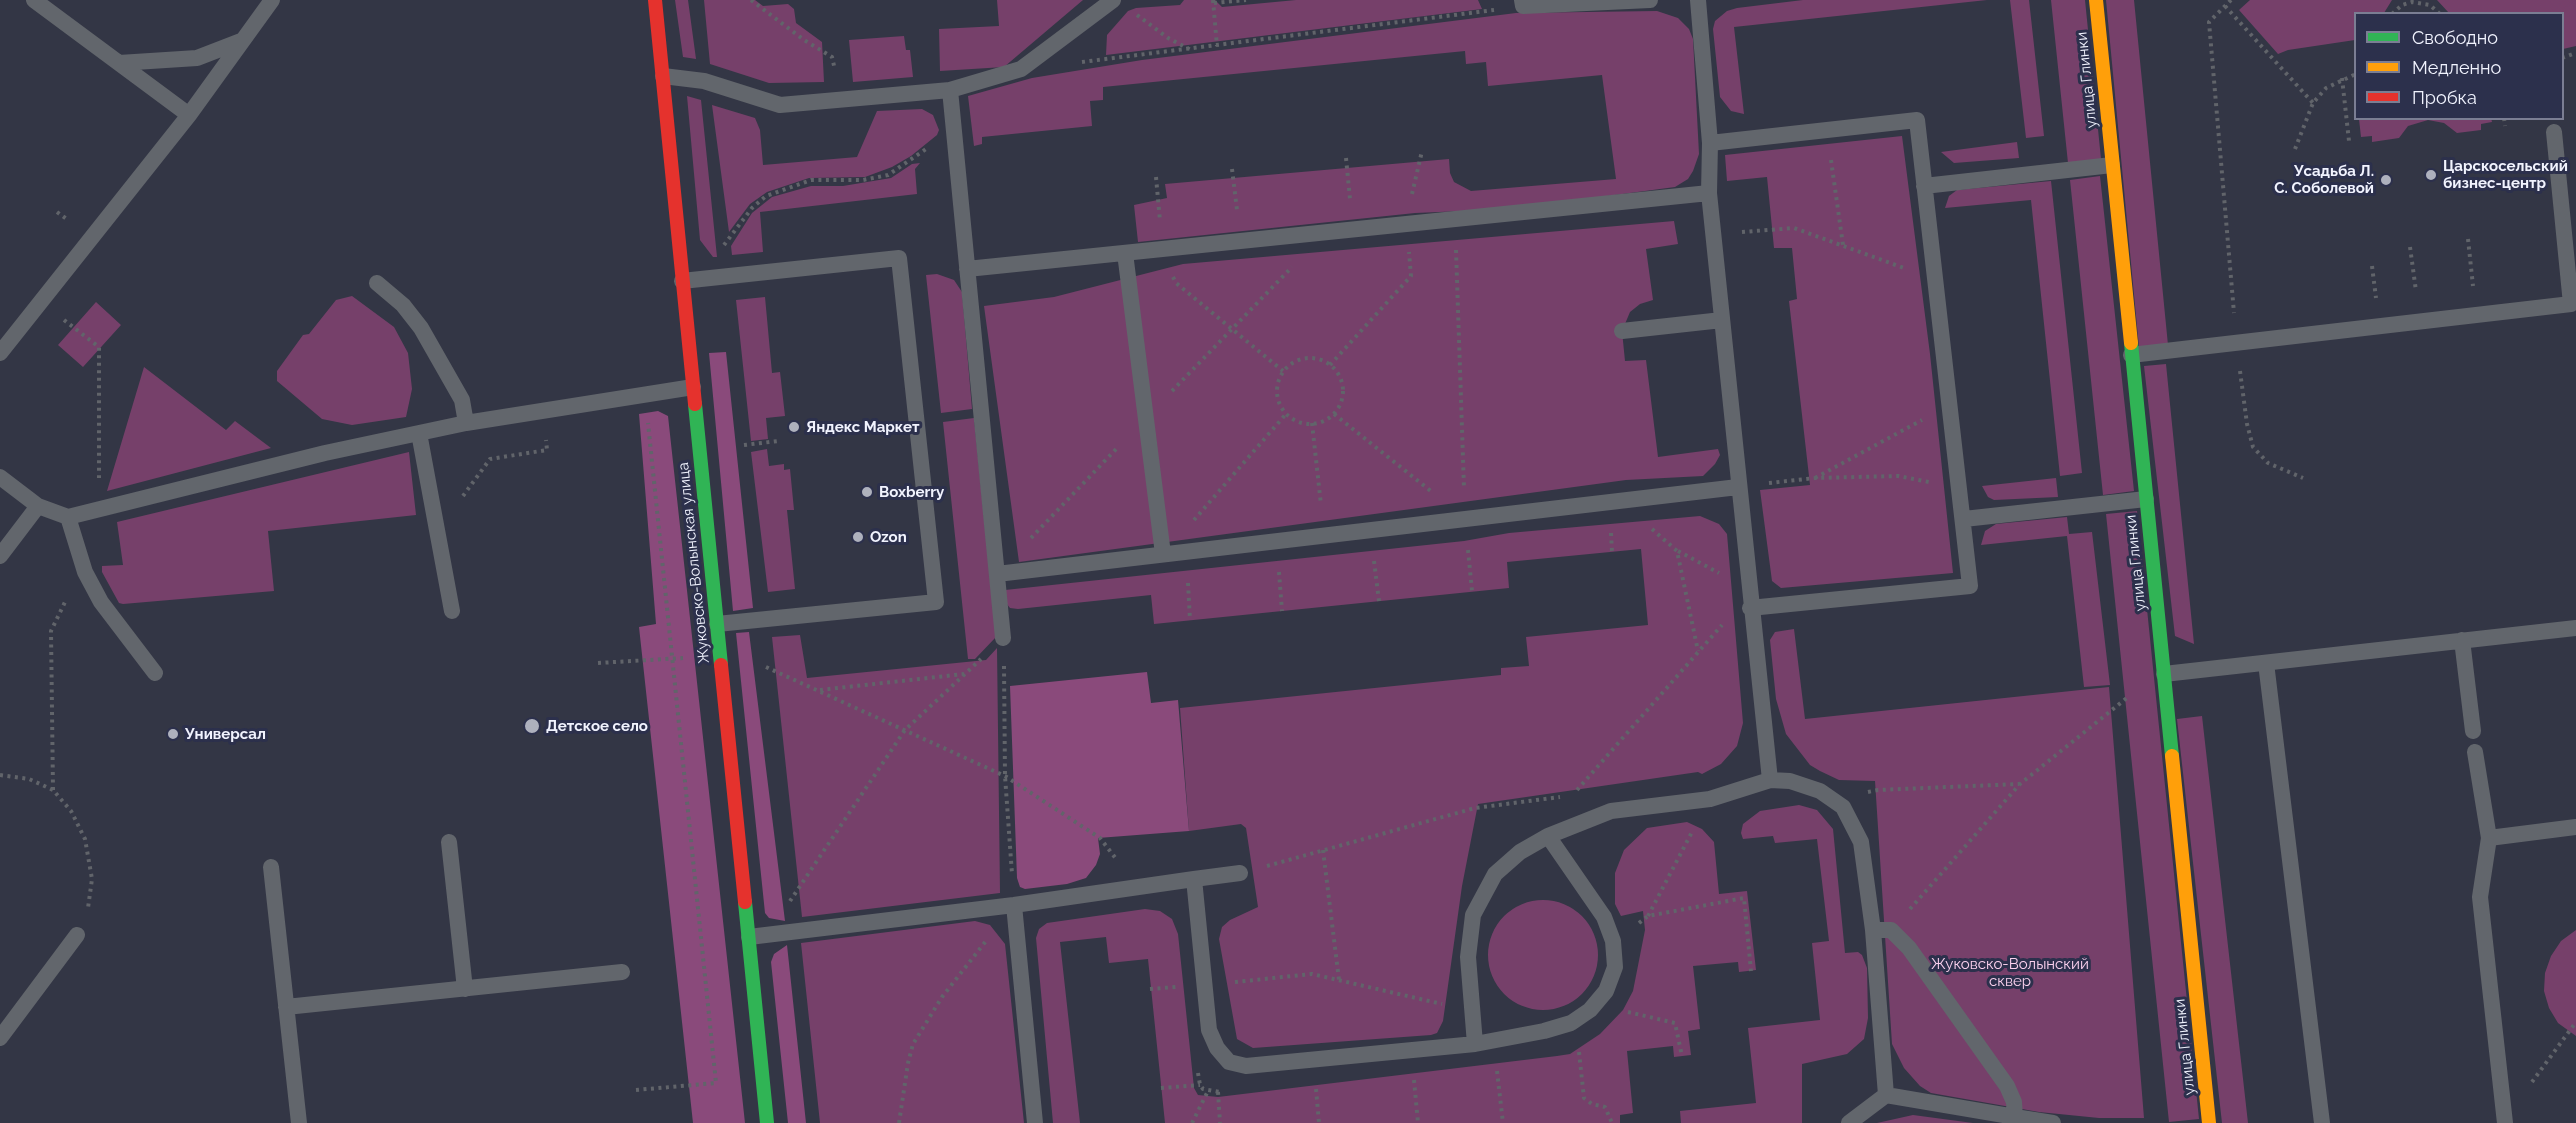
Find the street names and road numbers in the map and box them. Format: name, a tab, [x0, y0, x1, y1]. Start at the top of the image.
street label: улица Глинки	[2073, 31, 2101, 129]
street label: Жуковско-Волынская улица	[674, 462, 714, 664]
street label: улица Глинки	[2122, 514, 2150, 612]
street label: улица Глинки	[2171, 998, 2199, 1096]

